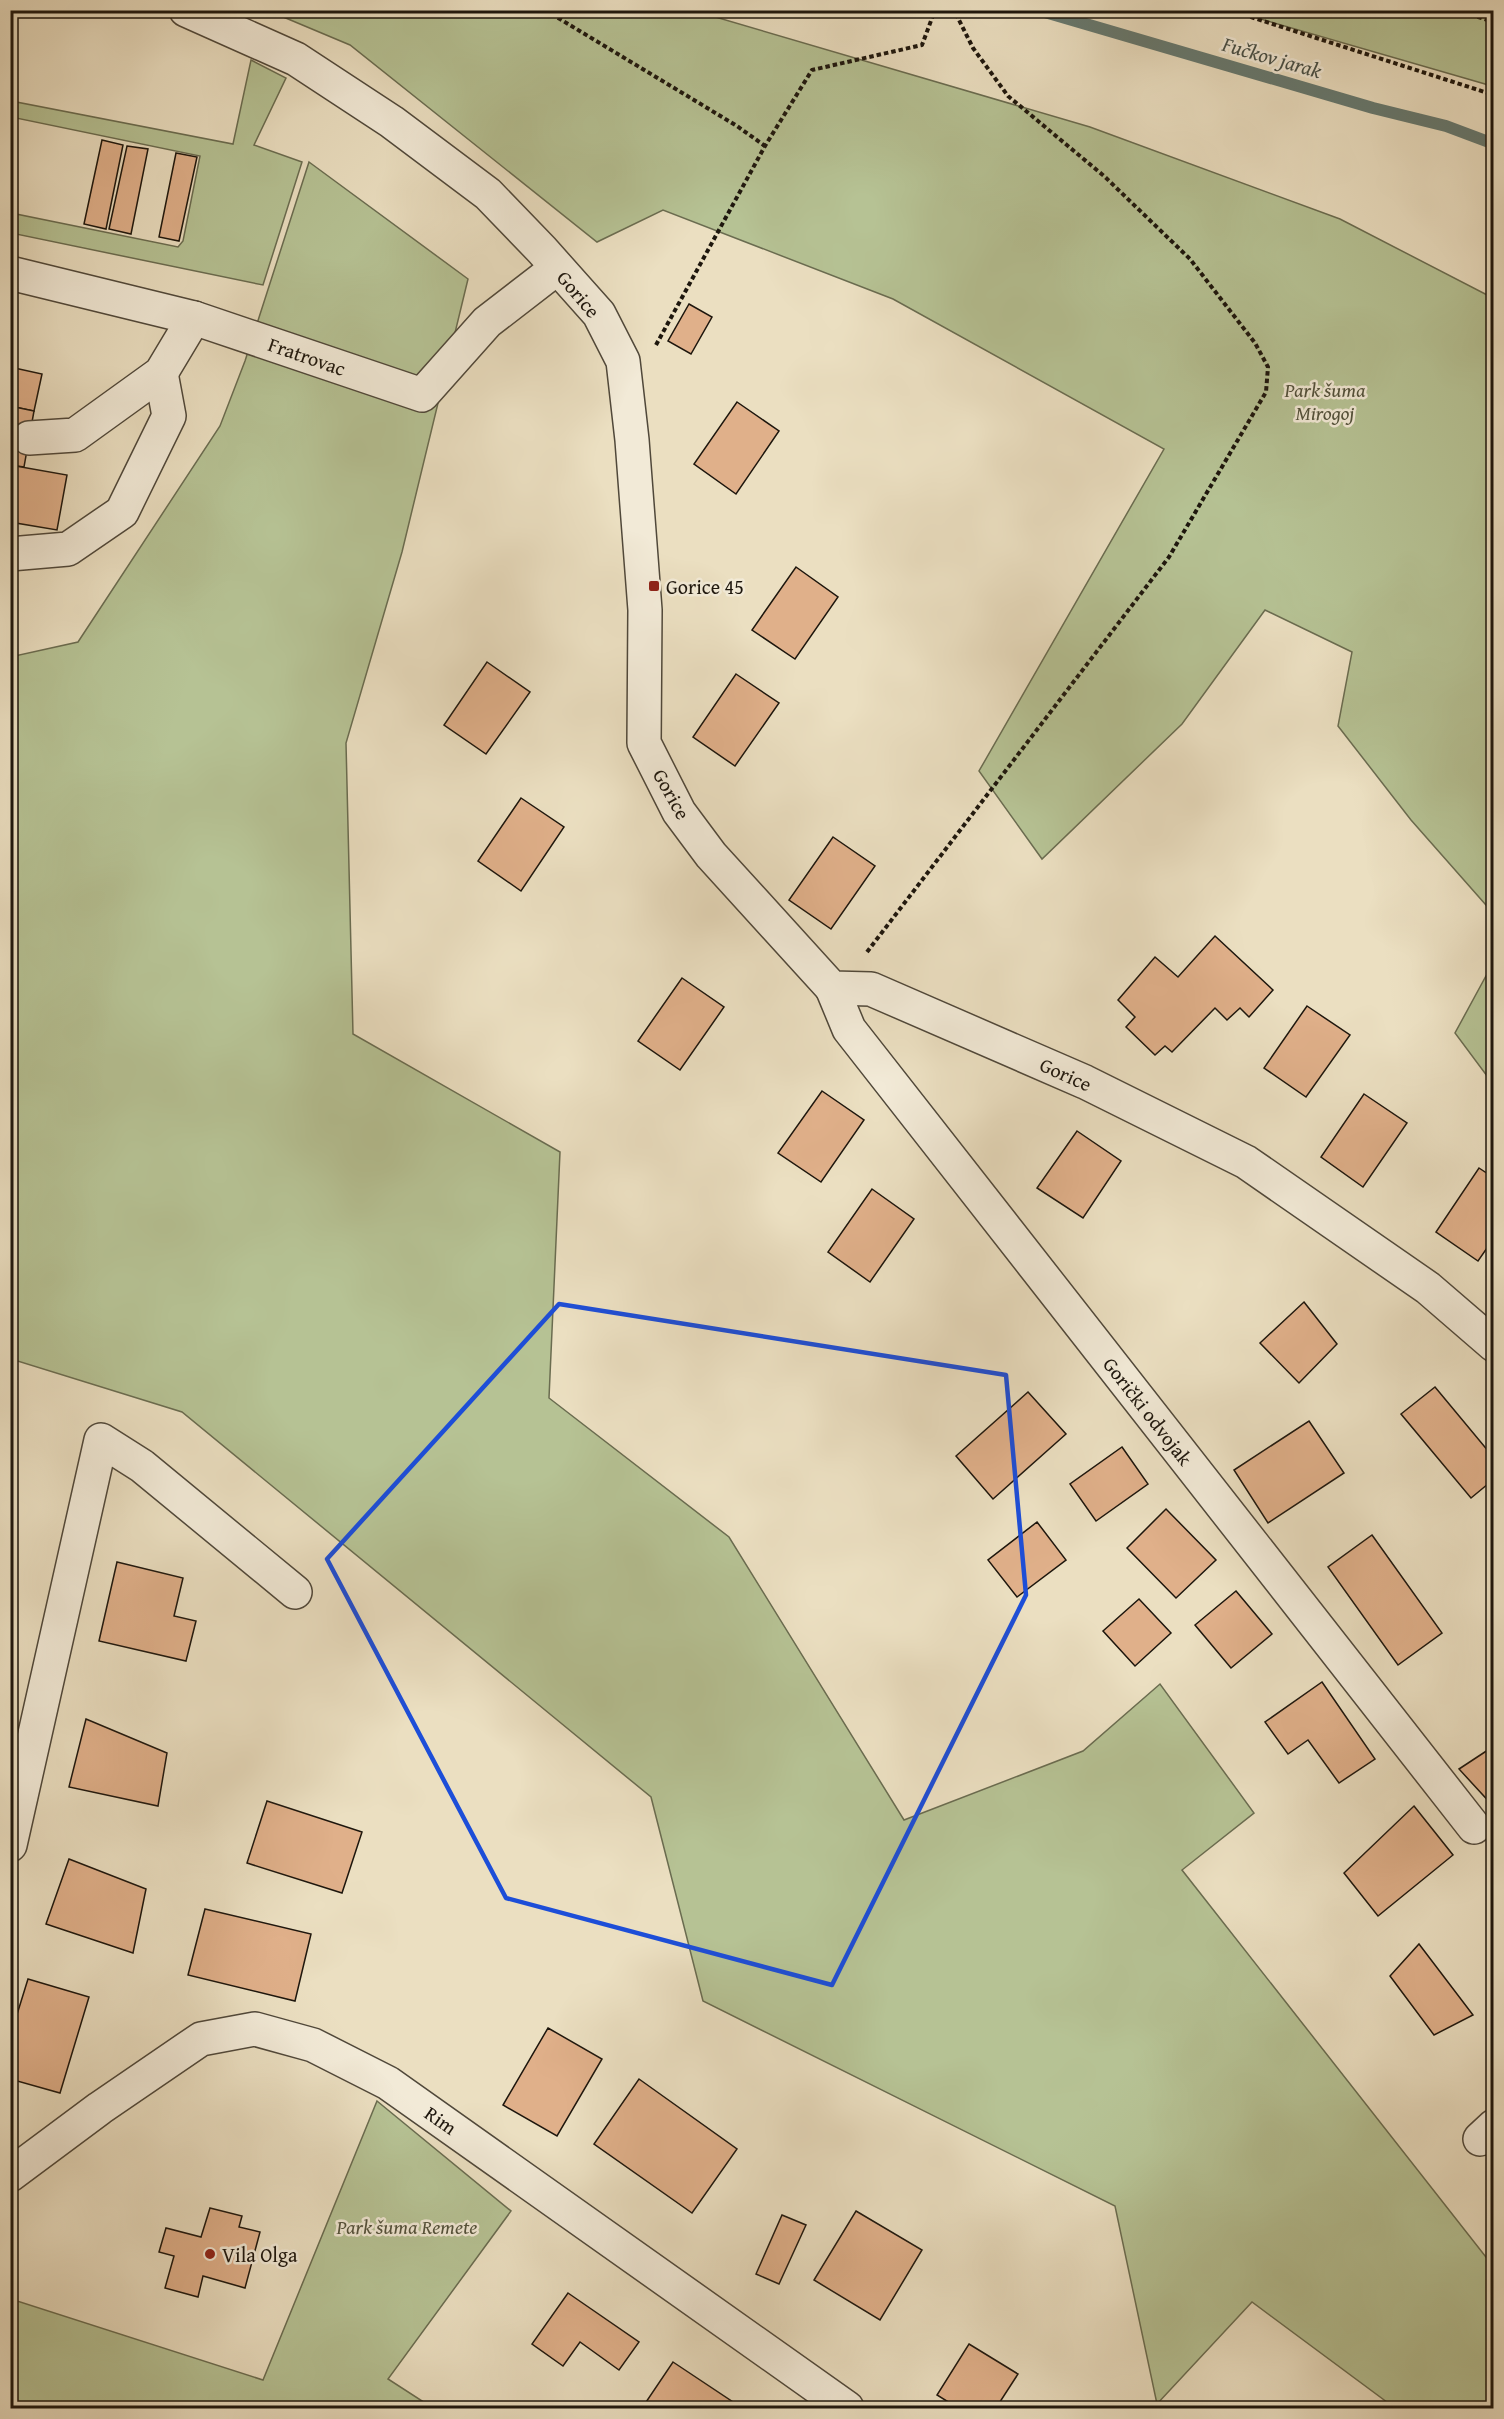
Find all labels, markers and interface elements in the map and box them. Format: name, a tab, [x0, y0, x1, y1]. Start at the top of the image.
water label: Fučkov jarak	[1218, 28, 1326, 86]
street label: Gorice	[551, 264, 607, 324]
street label: Fratrovac	[264, 329, 350, 383]
park label: Park šuma Mirogoj	[1284, 375, 1366, 427]
place label: Gorice 45	[666, 572, 744, 601]
marker: Gorice 45	[647, 579, 661, 593]
street label: Gorice	[646, 763, 698, 825]
street label: Gorice	[1035, 1050, 1097, 1098]
street label: Gorički odvojak	[1096, 1351, 1200, 1472]
street label: Rim	[419, 2099, 464, 2142]
park label: Park šuma Remete	[336, 2212, 477, 2241]
place label: Vila Olga	[222, 2240, 298, 2269]
marker: Vila Olga	[203, 2247, 217, 2261]

